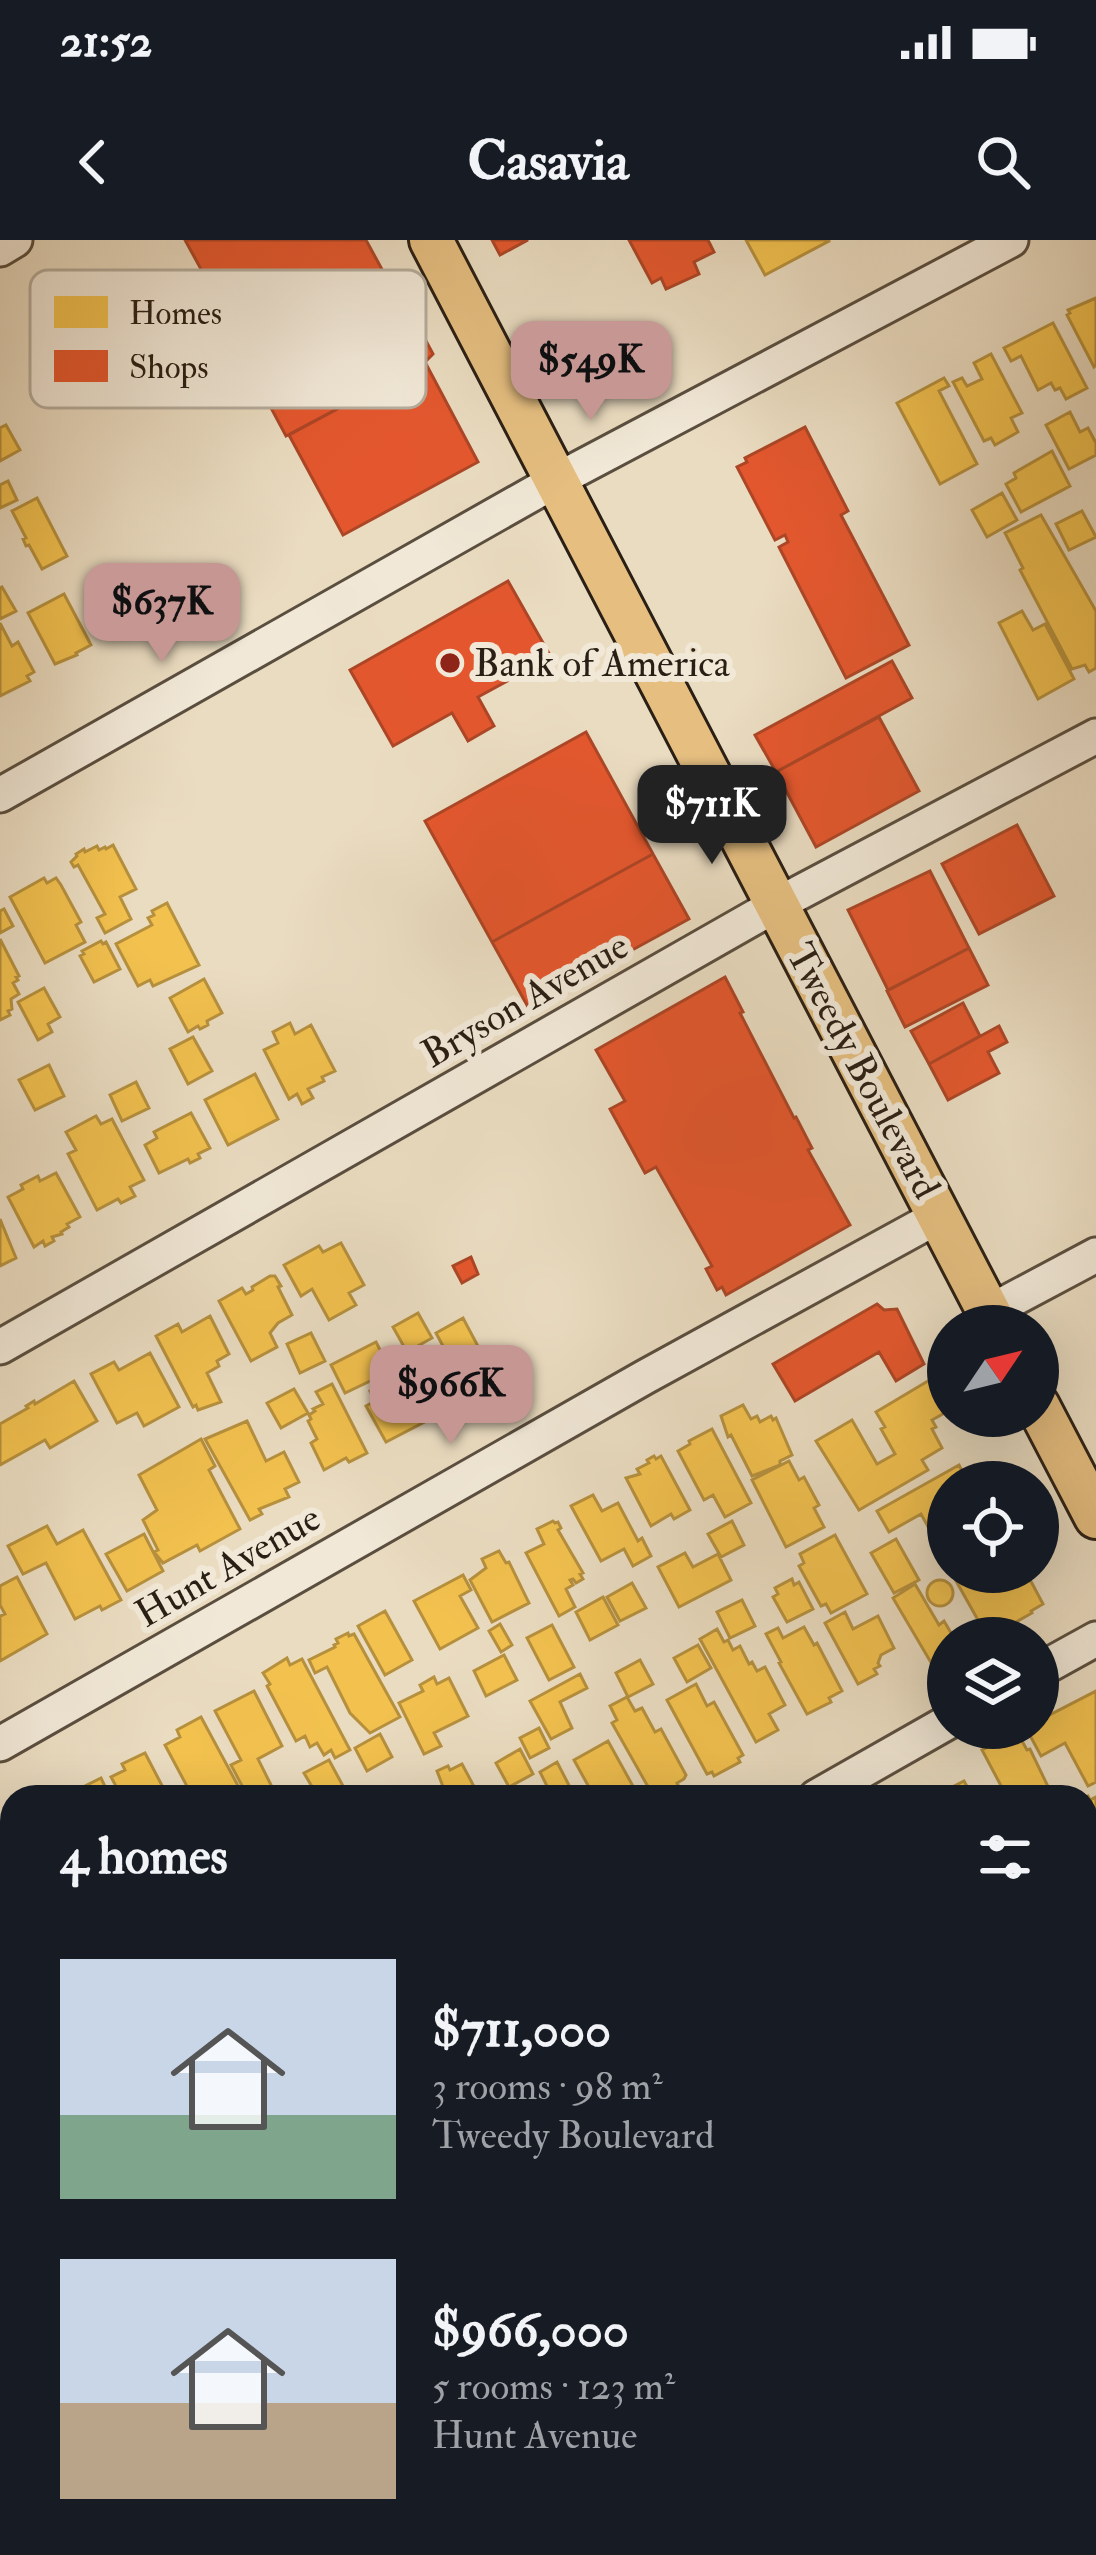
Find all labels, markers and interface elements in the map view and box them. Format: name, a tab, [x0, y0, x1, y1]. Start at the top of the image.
text: 21:52	[60, 14, 152, 70]
text: Casavia	[467, 128, 629, 196]
icon: back	[60, 129, 126, 195]
icon: search	[970, 129, 1036, 195]
legend	[30, 270, 426, 408]
text: Homes	[129, 293, 222, 334]
pin: $549K	[507, 321, 675, 423]
text: $549K	[538, 335, 644, 384]
text: Shops	[129, 347, 209, 389]
pin: $637K	[78, 563, 246, 665]
text: $637K	[111, 577, 213, 626]
place label: Bank of America	[474, 639, 731, 688]
marker: Bank of America	[437, 650, 463, 676]
pin: $711K	[628, 765, 796, 867]
text: $711K	[664, 779, 760, 828]
street label: Bryson Avenue	[413, 921, 637, 1079]
street label: Tweedy Boulevard	[775, 935, 951, 1207]
north arrow	[927, 1305, 1059, 1437]
map controls	[927, 1305, 1059, 1749]
pin: $966K	[367, 1345, 535, 1447]
text: $966K	[397, 1359, 505, 1408]
button: locate	[927, 1461, 1059, 1593]
street label: Hunt Avenue	[127, 1493, 329, 1639]
button: layers	[927, 1617, 1059, 1749]
icon: filters	[972, 1824, 1038, 1890]
text: 4 homes	[60, 1825, 228, 1889]
text: $711,000	[432, 1998, 611, 2062]
icon: home	[156, 2007, 300, 2151]
text: 3 rooms · 98 m²	[432, 2062, 663, 2111]
text: Tweedy Boulevard	[432, 2111, 714, 2160]
text: $966,000	[432, 2298, 629, 2362]
icon: home	[156, 2307, 300, 2451]
text: 5 rooms · 123 m²	[432, 2362, 675, 2411]
text: Hunt Avenue	[432, 2411, 637, 2460]

